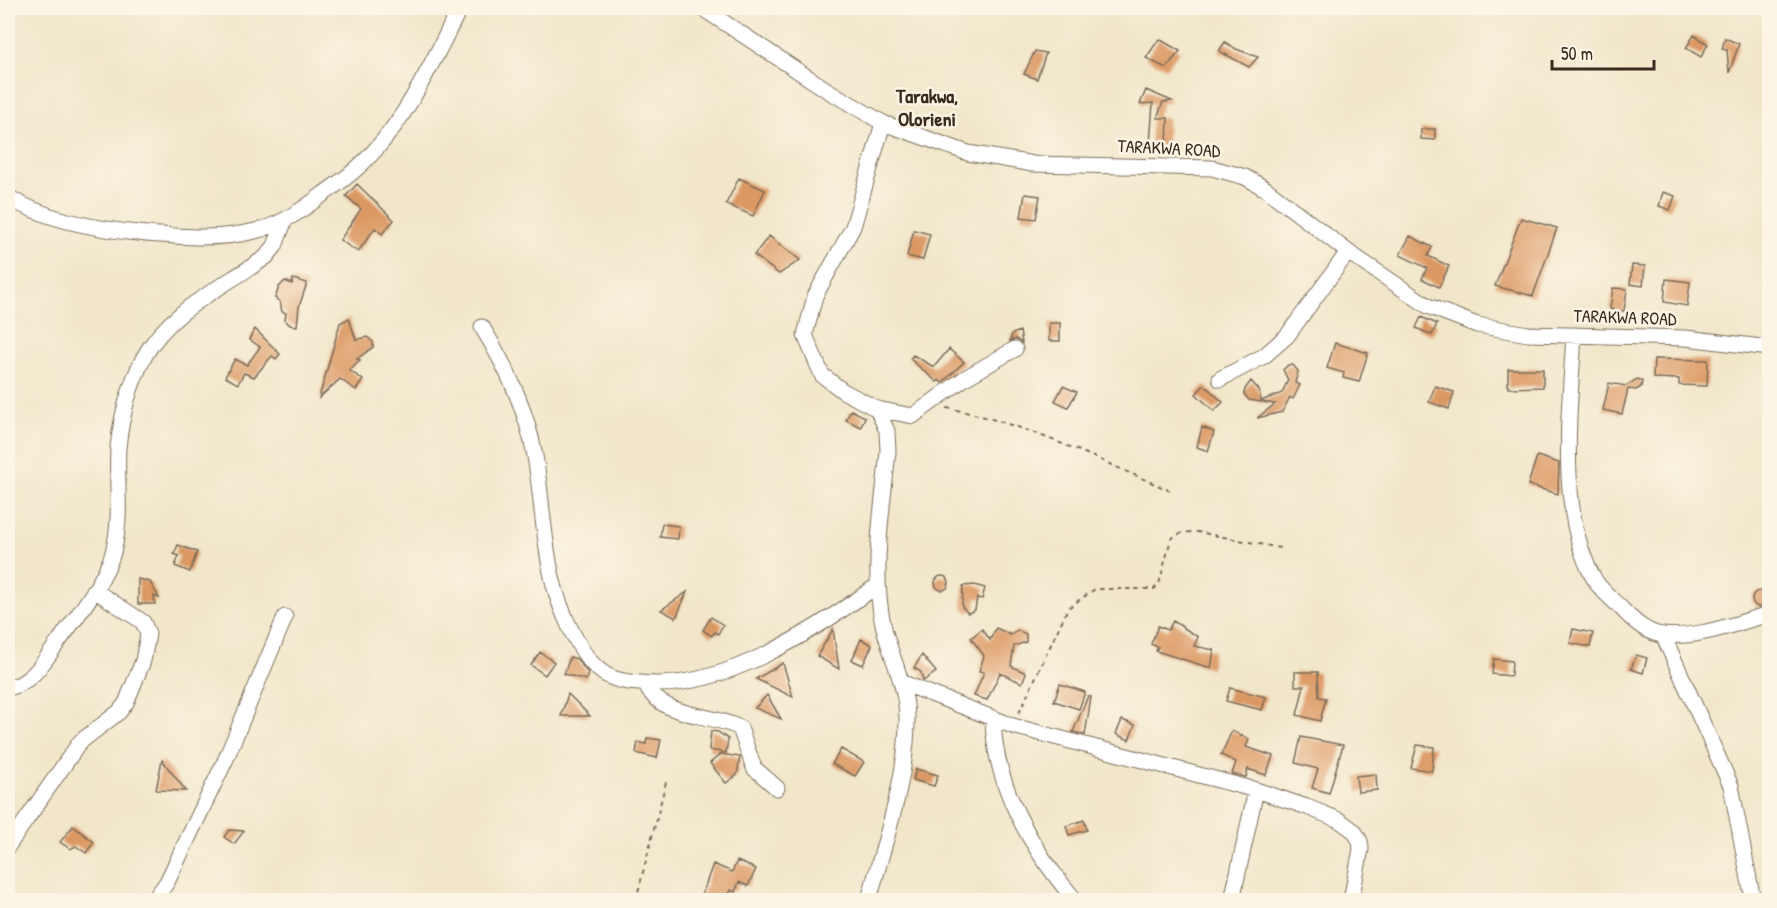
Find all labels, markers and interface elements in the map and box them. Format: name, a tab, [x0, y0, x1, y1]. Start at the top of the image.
scale bar	[1552, 33, 1654, 71]
text: 50 m	[1561, 41, 1593, 66]
district label: Tarakwa, Olorieni	[895, 82, 958, 132]
street label: TARAKWA ROAD	[1117, 133, 1222, 163]
street label: TARAKWA ROAD	[1573, 303, 1677, 331]

